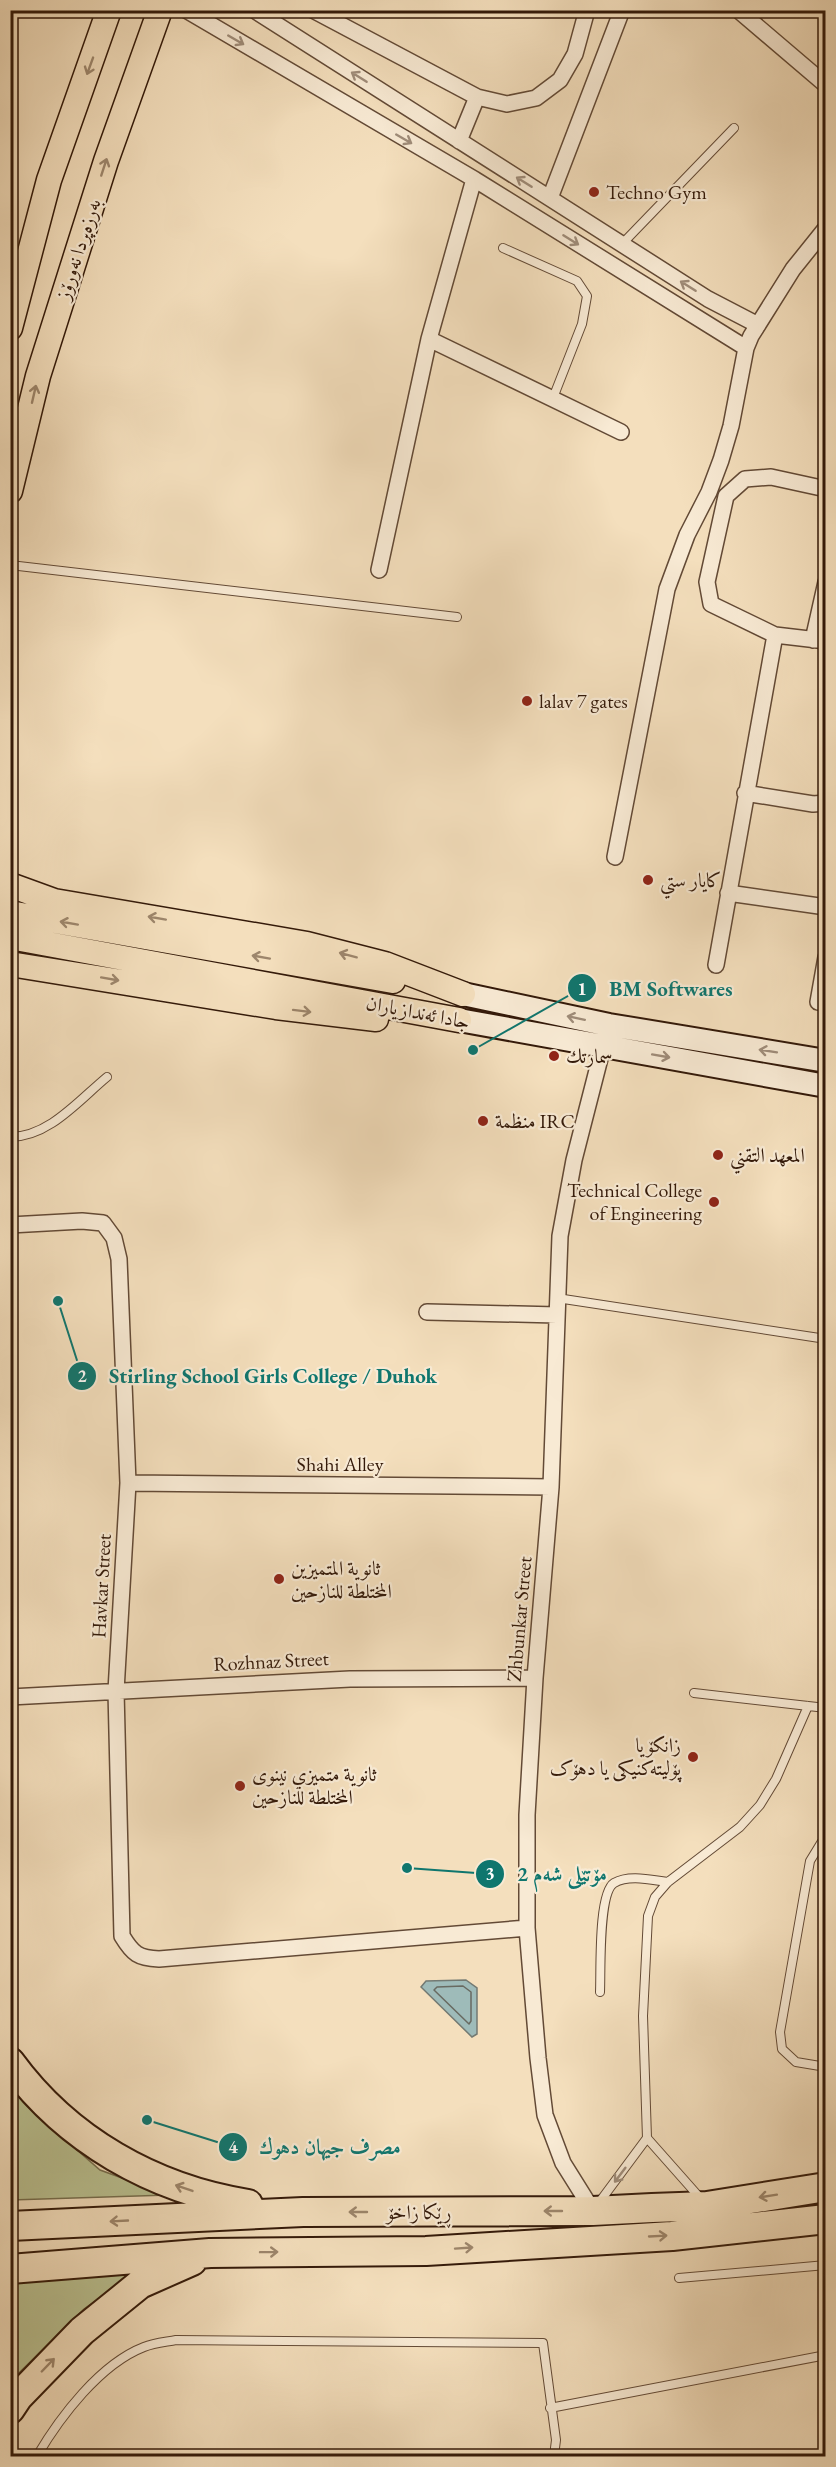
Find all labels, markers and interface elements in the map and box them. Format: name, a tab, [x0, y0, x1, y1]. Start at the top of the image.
one-way arrow	[227, 34, 244, 46]
one-way arrow	[83, 56, 94, 75]
one-way arrow	[351, 71, 368, 83]
one-way arrow	[396, 133, 413, 145]
one-way arrow	[99, 158, 110, 177]
one-way arrow	[516, 175, 533, 187]
place label: Techno Gym	[606, 179, 707, 205]
marker: Techno Gym	[587, 185, 601, 199]
street label: بەرزەپردا نەورۆز	[49, 195, 108, 305]
one-way arrow	[562, 234, 579, 246]
one-way arrow	[680, 280, 697, 292]
one-way arrow	[28, 384, 40, 403]
place label: lalav 7 gates	[539, 688, 628, 714]
marker: lalav 7 gates	[520, 694, 534, 708]
place label: كايار ستي	[660, 867, 722, 899]
marker: كايار ستي	[641, 873, 655, 887]
one-way arrow	[147, 913, 167, 924]
one-way arrow	[60, 917, 79, 928]
one-way arrow	[339, 948, 358, 960]
one-way arrow	[252, 952, 271, 963]
callout: BM Softwares	[567, 969, 745, 1008]
one-way arrow	[99, 974, 119, 985]
text: BM Softwares	[609, 975, 733, 1002]
text: 1	[577, 977, 587, 1000]
street label: جادا ئەندازیاران	[364, 989, 472, 1035]
one-way arrow	[292, 1005, 312, 1016]
one-way arrow	[566, 1012, 586, 1023]
place label: سمارتك	[566, 1043, 613, 1069]
one-way arrow	[758, 1045, 778, 1056]
marker: سمارتك	[547, 1049, 561, 1063]
one-way arrow	[651, 1051, 671, 1062]
place label: منظمة IRC	[495, 1108, 575, 1134]
marker: منظمة IRC	[476, 1114, 490, 1128]
place label: المعهد التقني	[730, 1142, 805, 1174]
marker: المعهد التقني	[711, 1148, 725, 1162]
place label: Technical College of Engineering	[567, 1177, 702, 1226]
marker: Technical College of Engineering	[707, 1195, 721, 1209]
callout: Stirling School Girls College / Duhok	[67, 1356, 449, 1395]
text: Stirling School Girls College / Duhok	[109, 1362, 438, 1389]
text: 2	[77, 1364, 87, 1387]
street label: Shahi Alley	[297, 1451, 384, 1477]
street label: Havkar Street	[85, 1532, 117, 1639]
place label: ثانوية المتميزين المختلطة للنازحين	[291, 1555, 392, 1604]
street label: Zhbunkar Street	[501, 1555, 537, 1683]
marker: ثانوية المتميزين المختلطة للنازحين	[272, 1572, 286, 1586]
street label: Rozhnaz Street	[213, 1645, 330, 1677]
place label: زانکۆیا پۆلیتەکنیکی یا دهۆک	[550, 1732, 682, 1783]
marker: زانکۆیا پۆلیتەکنیکی یا دهۆک	[686, 1750, 700, 1764]
place label: ثانوية متميزي نينوى المختلطة للنازحين	[252, 1761, 377, 1810]
marker: ثانوية متميزي نينوى المختلطة للنازحين	[233, 1779, 247, 1793]
callout: مۆتێلی شەم 2	[475, 1854, 619, 1893]
text: مۆتێلی شەم 2	[517, 1860, 607, 1893]
text: 3	[485, 1862, 495, 1885]
callout: مصرف جيهان دهوك	[218, 2128, 413, 2167]
text: مصرف جيهان دهوك	[259, 2133, 401, 2161]
text: 4	[228, 2135, 238, 2158]
one-way arrow	[614, 2166, 626, 2182]
one-way arrow	[176, 2181, 194, 2192]
one-way arrow	[758, 2191, 778, 2202]
street label: ڕێکا زاخۆ	[385, 2199, 451, 2228]
one-way arrow	[543, 2205, 563, 2217]
one-way arrow	[348, 2206, 368, 2218]
one-way arrow	[109, 2215, 129, 2226]
one-way arrow	[648, 2231, 668, 2242]
one-way arrow	[453, 2243, 473, 2254]
one-way arrow	[258, 2246, 278, 2258]
one-way arrow	[41, 2358, 56, 2373]

